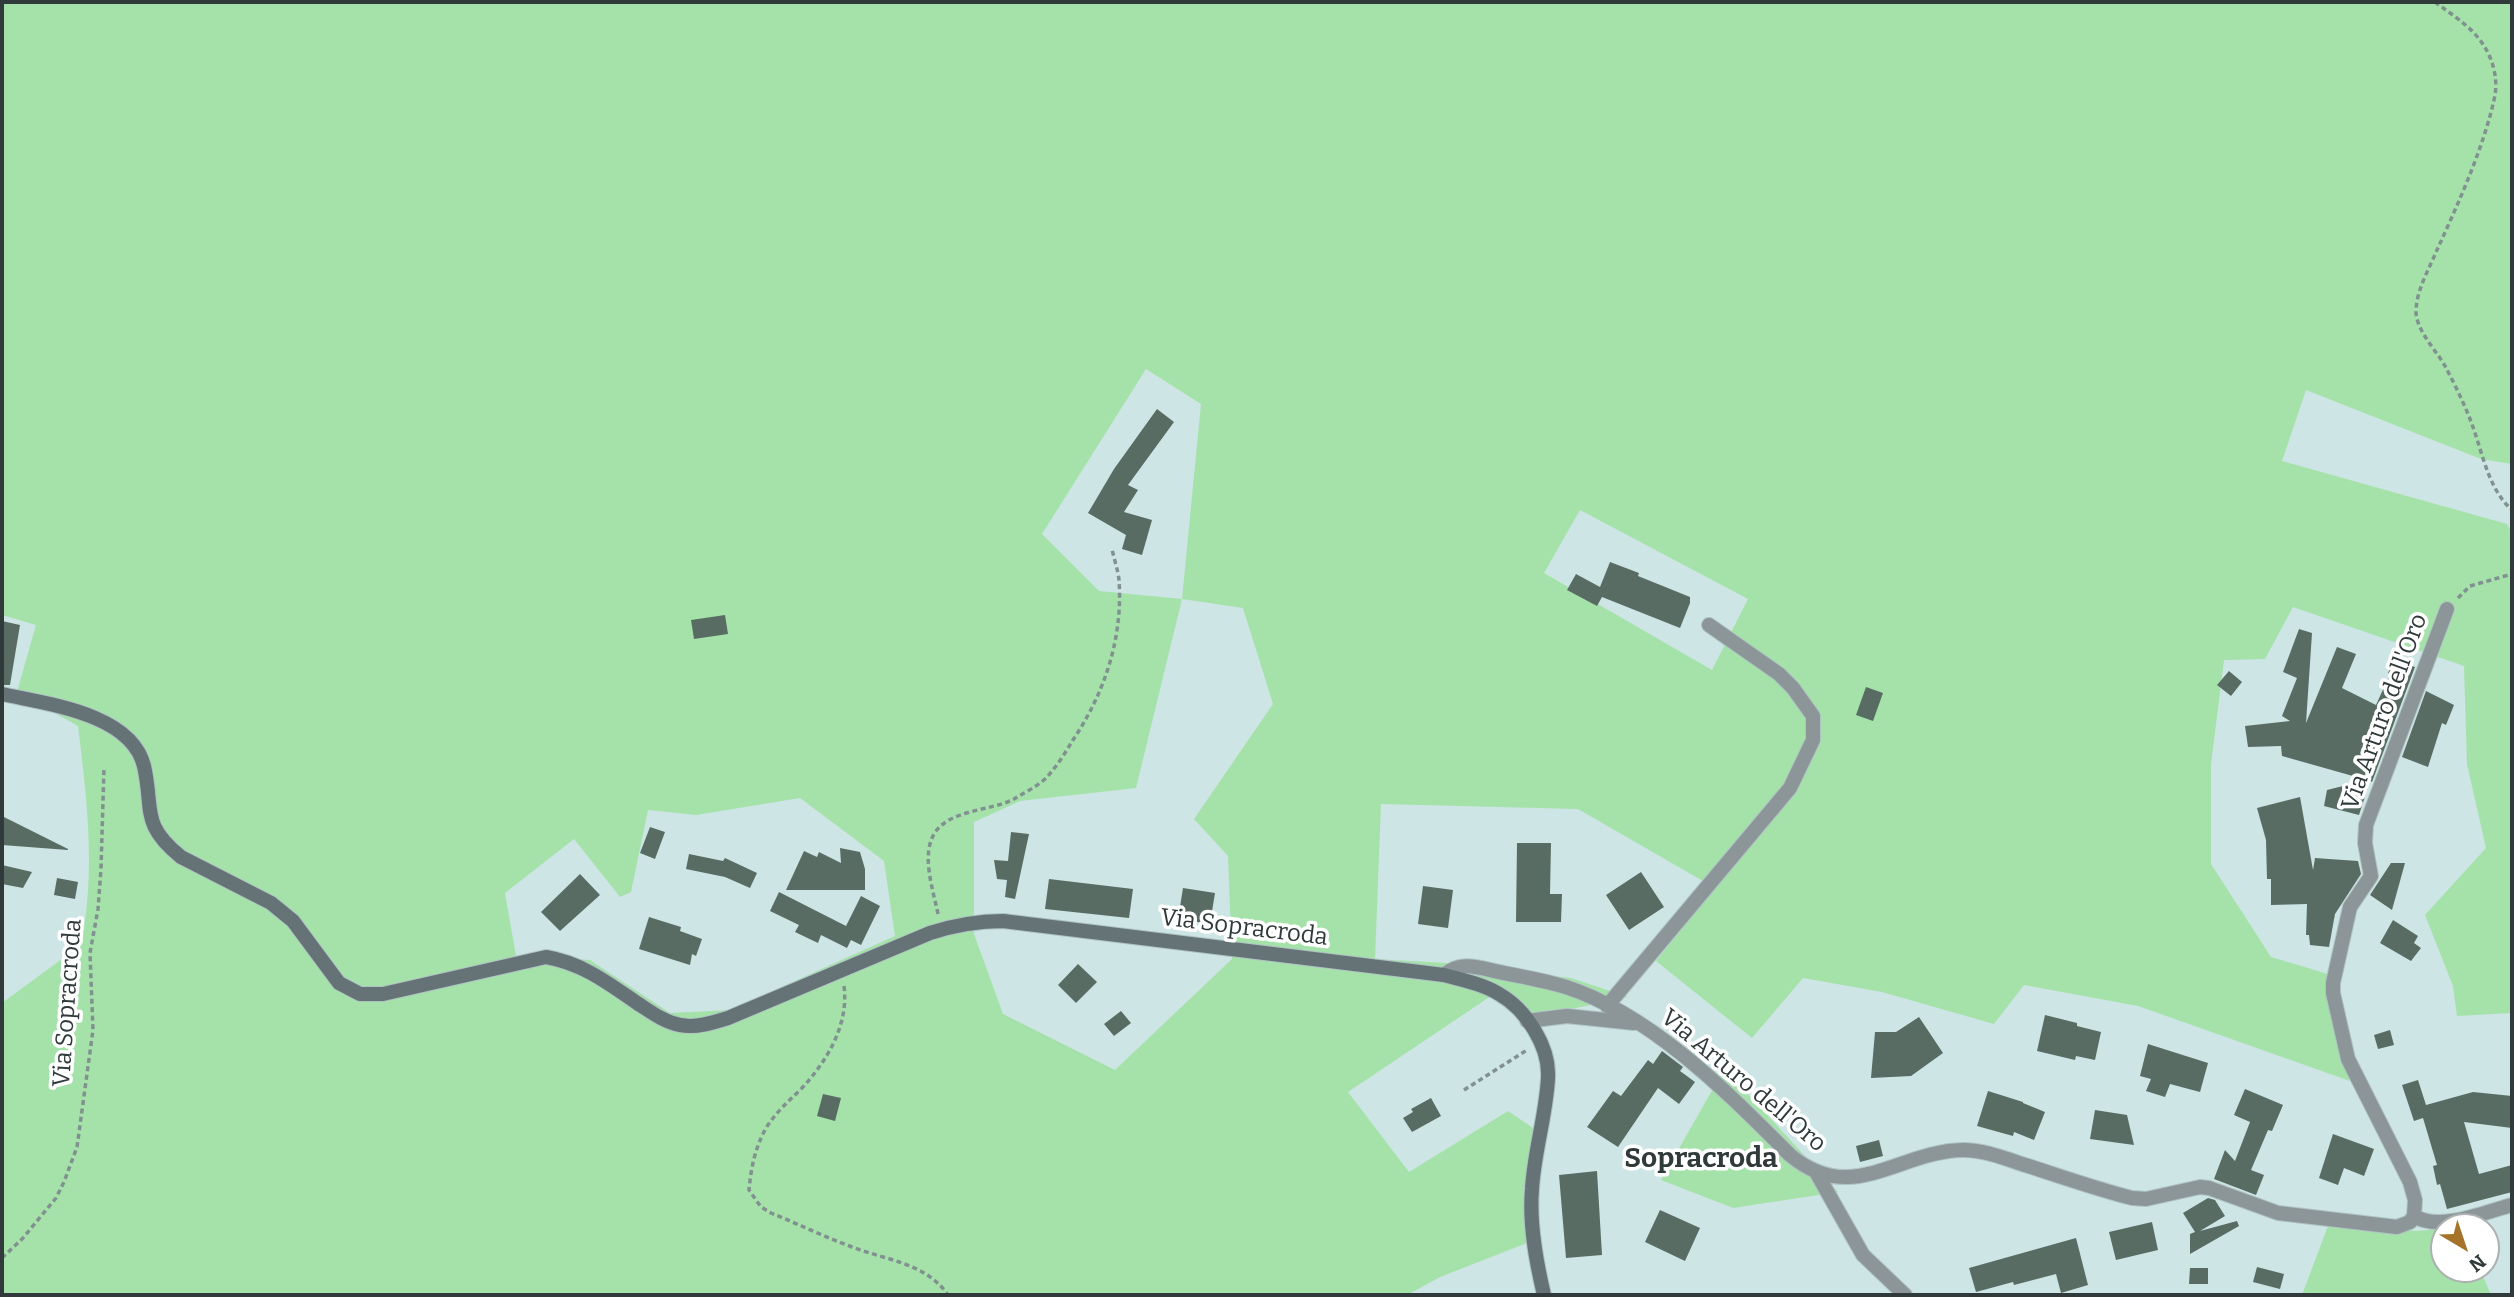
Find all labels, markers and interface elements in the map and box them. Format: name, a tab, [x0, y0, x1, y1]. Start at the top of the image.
street label: Via Arturo dell'Oro	[2336, 610, 2434, 814]
street label: Via Sopracroda	[1159, 903, 1329, 953]
street label: Via Sopracroda	[48, 918, 88, 1088]
street label: Via Arturo dell'Oro	[1655, 1004, 1831, 1158]
district label: Sopracroda	[1624, 1142, 1778, 1176]
north arrow	[2430, 1213, 2500, 1283]
text: N	[2464, 1250, 2490, 1277]

